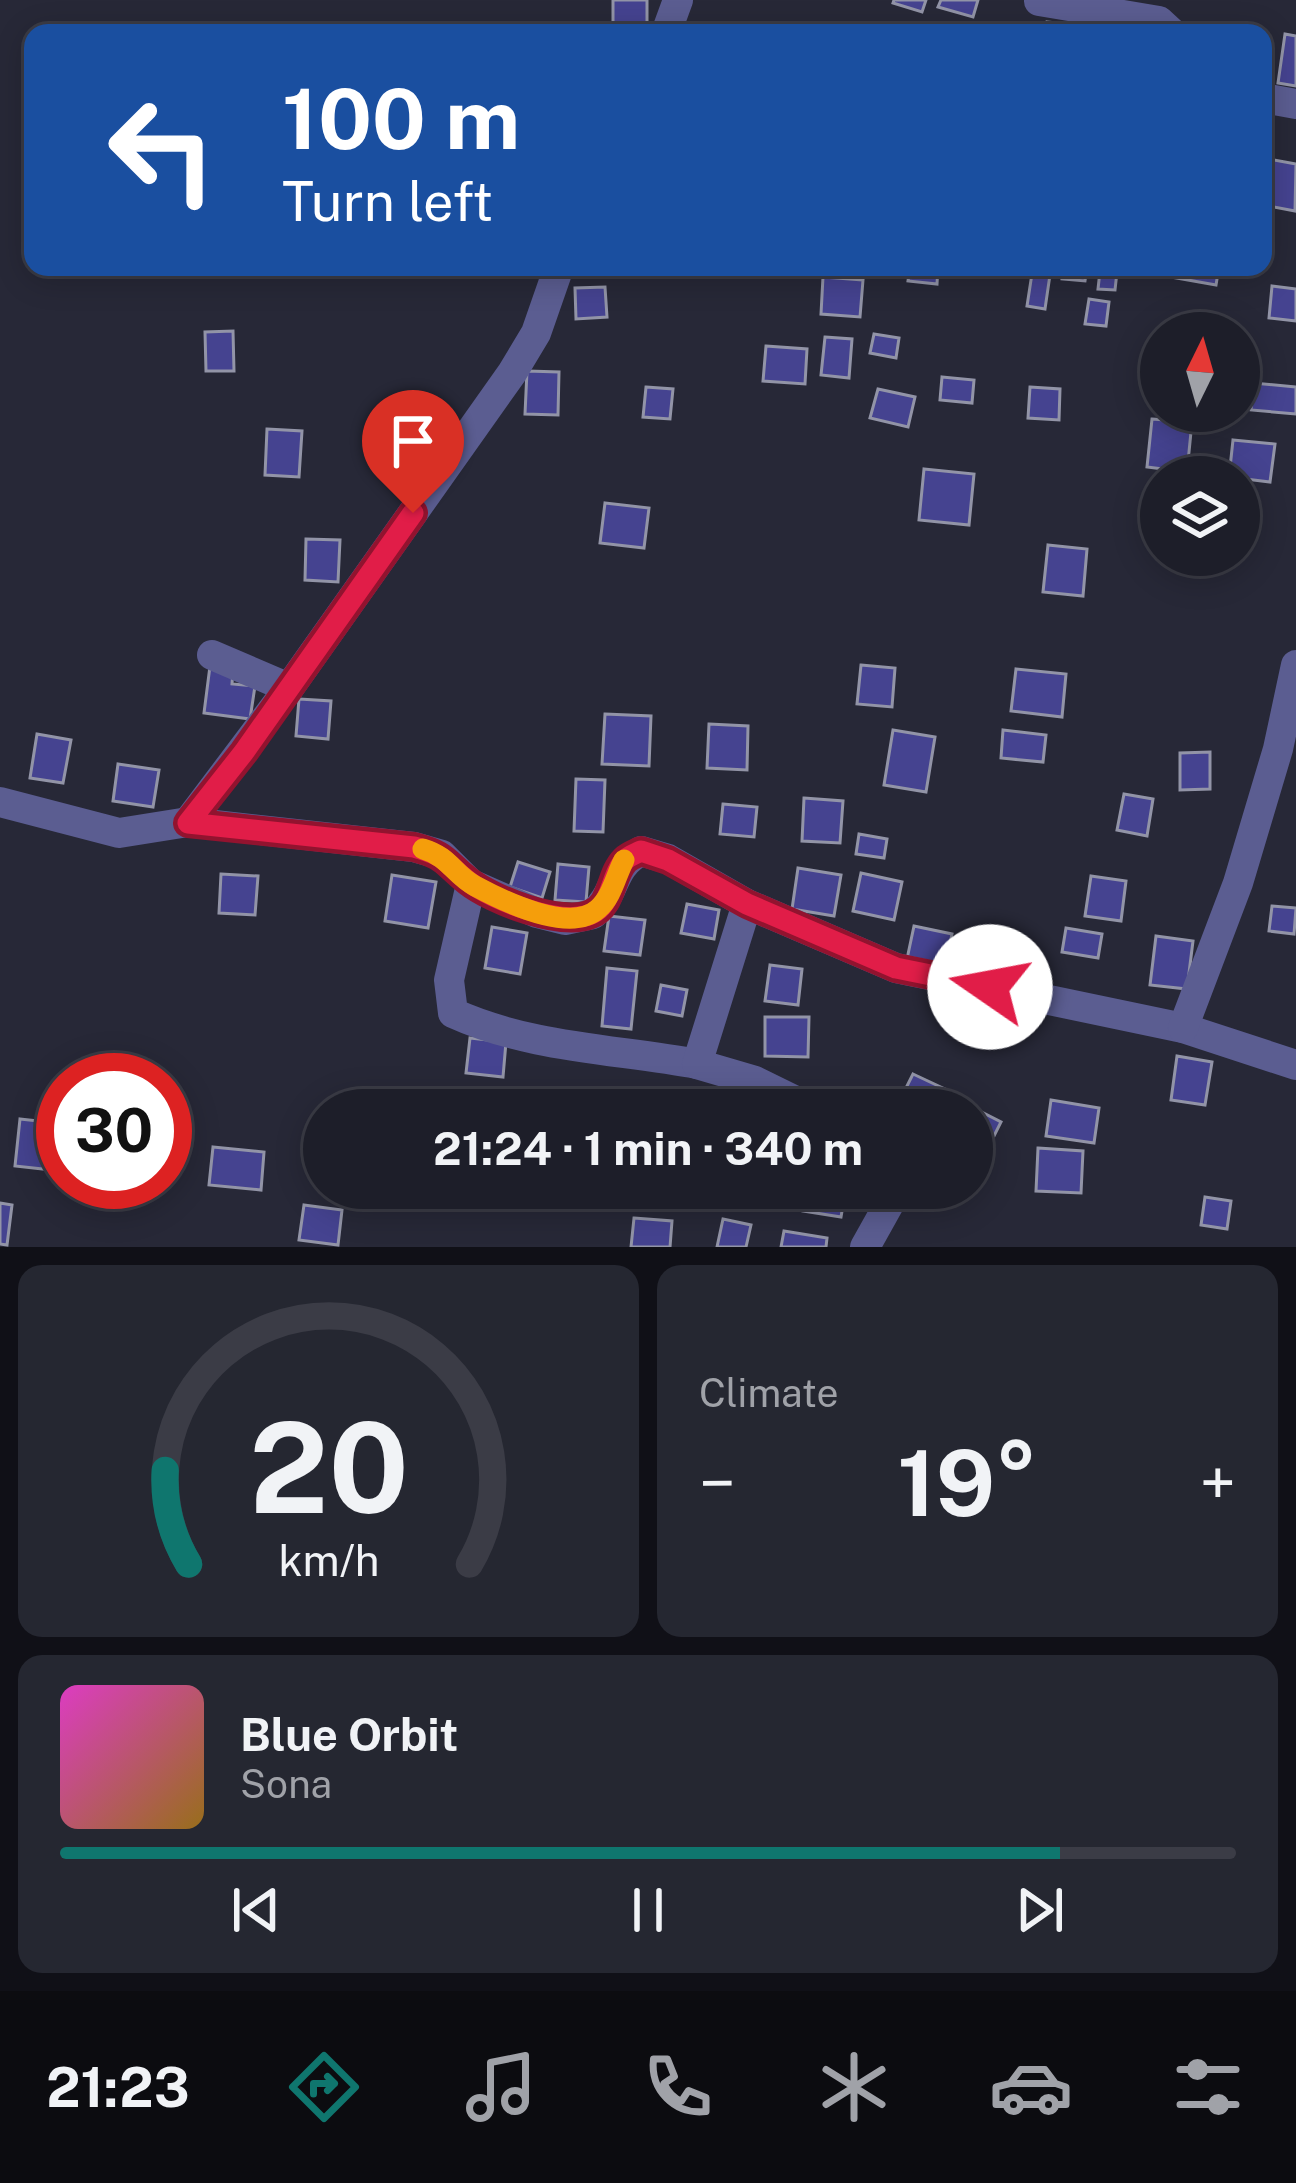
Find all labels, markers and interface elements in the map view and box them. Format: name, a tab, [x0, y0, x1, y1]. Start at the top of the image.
text: 100 m	[282, 69, 520, 168]
icon: left	[84, 72, 240, 228]
text: Turn left	[282, 170, 493, 233]
north arrow	[1140, 312, 1260, 432]
map controls	[1140, 312, 1260, 576]
pin	[362, 390, 464, 513]
icon: arrive	[380, 408, 446, 474]
button: layers	[1140, 456, 1260, 576]
position arrow	[927, 924, 1053, 1050]
speed limit sign: 30	[36, 1053, 192, 1209]
text: 21:24 · 1 min · 340 m	[433, 1122, 863, 1175]
text: Climate	[699, 1370, 839, 1416]
text: 20	[249, 1394, 408, 1541]
text: 19°	[897, 1430, 1038, 1536]
text: −	[699, 1444, 736, 1522]
text: +	[1199, 1444, 1236, 1522]
text: km/h	[278, 1535, 379, 1586]
text: Blue Orbit	[240, 1708, 458, 1761]
text: Sona	[240, 1761, 332, 1807]
icon: previous	[223, 1877, 289, 1943]
icon: pause	[615, 1877, 681, 1943]
icon: next	[1007, 1877, 1073, 1943]
icon: directions	[282, 2045, 366, 2129]
icon: music	[459, 2045, 543, 2129]
icon: phone	[636, 2045, 720, 2129]
icon: climate	[812, 2045, 896, 2129]
icon: car	[989, 2045, 1073, 2129]
icon: filters	[1166, 2045, 1250, 2129]
text: 21:23	[46, 2056, 190, 2119]

